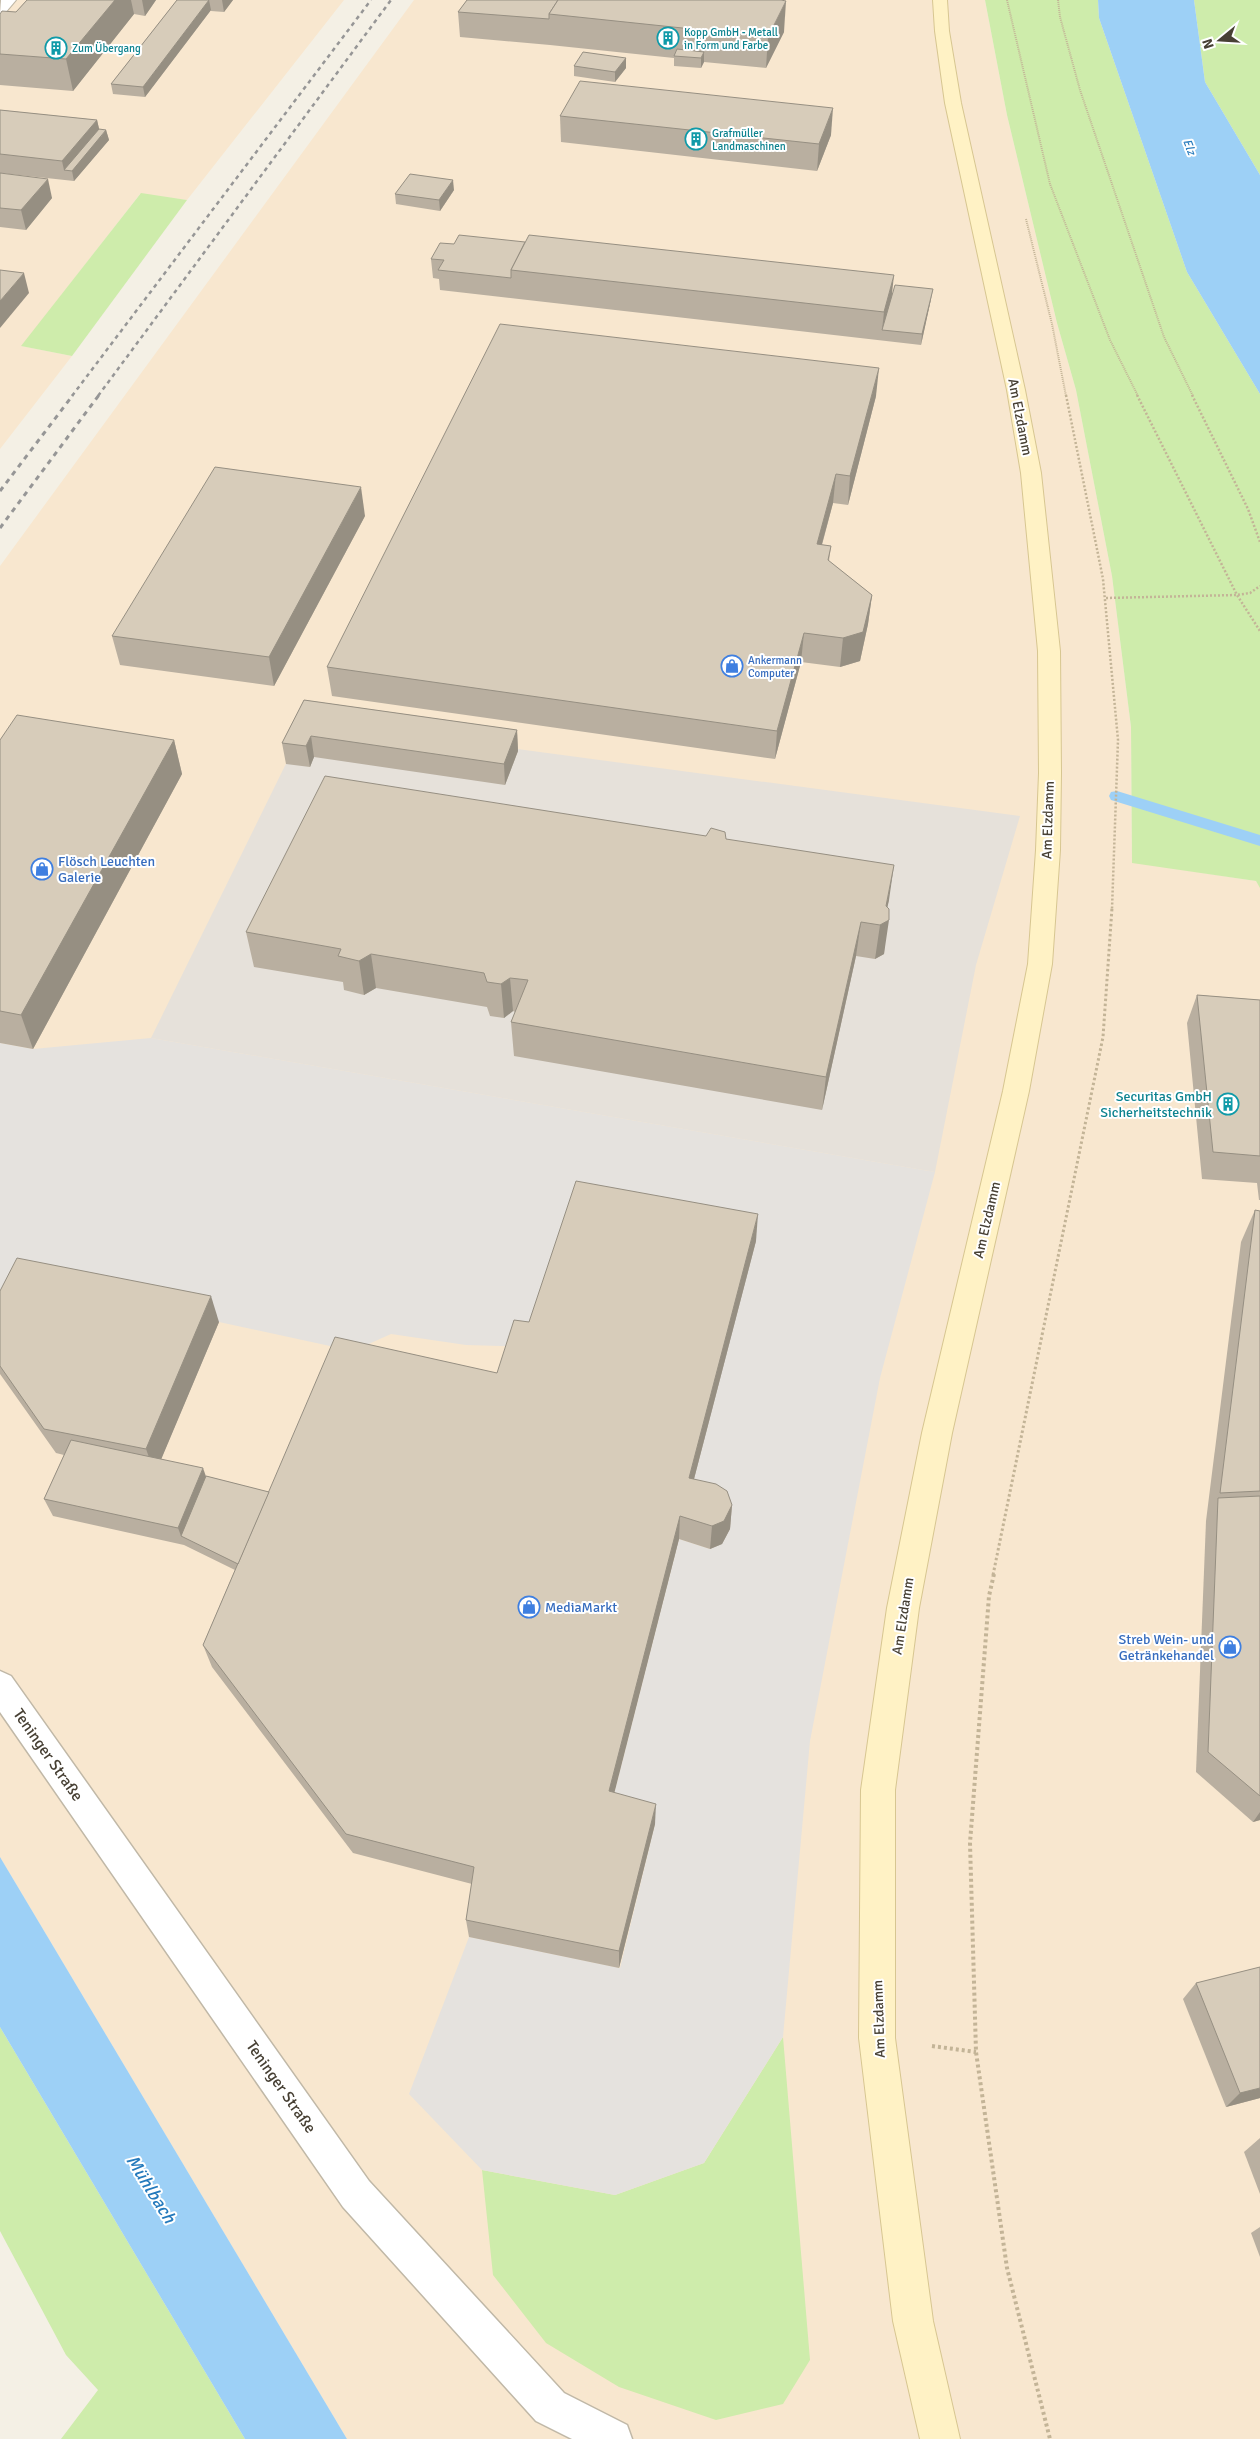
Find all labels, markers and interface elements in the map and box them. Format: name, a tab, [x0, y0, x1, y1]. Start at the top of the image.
north arrow	[1195, 15, 1245, 65]
building icon: Kopp GmbH - Metall in Form und Farbe	[656, 26, 680, 50]
place label: Kopp GmbH - Metall in Form und Farbe	[684, 26, 778, 52]
building icon: Zum Übergang	[44, 36, 68, 60]
text: N	[1199, 37, 1218, 51]
place label: Zum Übergang	[72, 41, 141, 55]
building icon: Grafmüller Landmaschinen	[684, 127, 708, 151]
place label: Grafmüller Landmaschinen	[712, 127, 786, 153]
water label: Elz	[1179, 137, 1199, 159]
street label: Am Elzdamm	[1004, 377, 1036, 457]
shop icon: Ankermann Computer	[720, 654, 744, 678]
place label: Ankermann Computer	[748, 654, 802, 680]
street label: Am Elzdamm	[1038, 781, 1058, 859]
place label: Flösch Leuchten Galerie	[58, 853, 155, 886]
shop icon: Flösch Leuchten Galerie	[30, 857, 54, 881]
place label: Securitas GmbH Sicherheitstechnik	[1100, 1088, 1212, 1121]
building icon: Securitas GmbH Sicherheitstechnik	[1216, 1092, 1240, 1116]
street label: Am Elzdamm	[970, 1180, 1004, 1260]
street label: Am Elzdamm	[888, 1576, 918, 1656]
shop icon: MediaMarkt	[517, 1595, 541, 1619]
place label: MediaMarkt	[545, 1599, 617, 1616]
place label: Streb Wein- und Getränkehandel	[1118, 1631, 1214, 1664]
shop icon: Streb Wein- und Getränkehandel	[1218, 1635, 1242, 1659]
street label: Teninger Straße	[9, 1705, 87, 1805]
street label: Am Elzdamm	[869, 1980, 889, 2058]
street label: Teninger Straße	[242, 2037, 320, 2137]
water label: Mühlbach	[121, 2151, 181, 2228]

